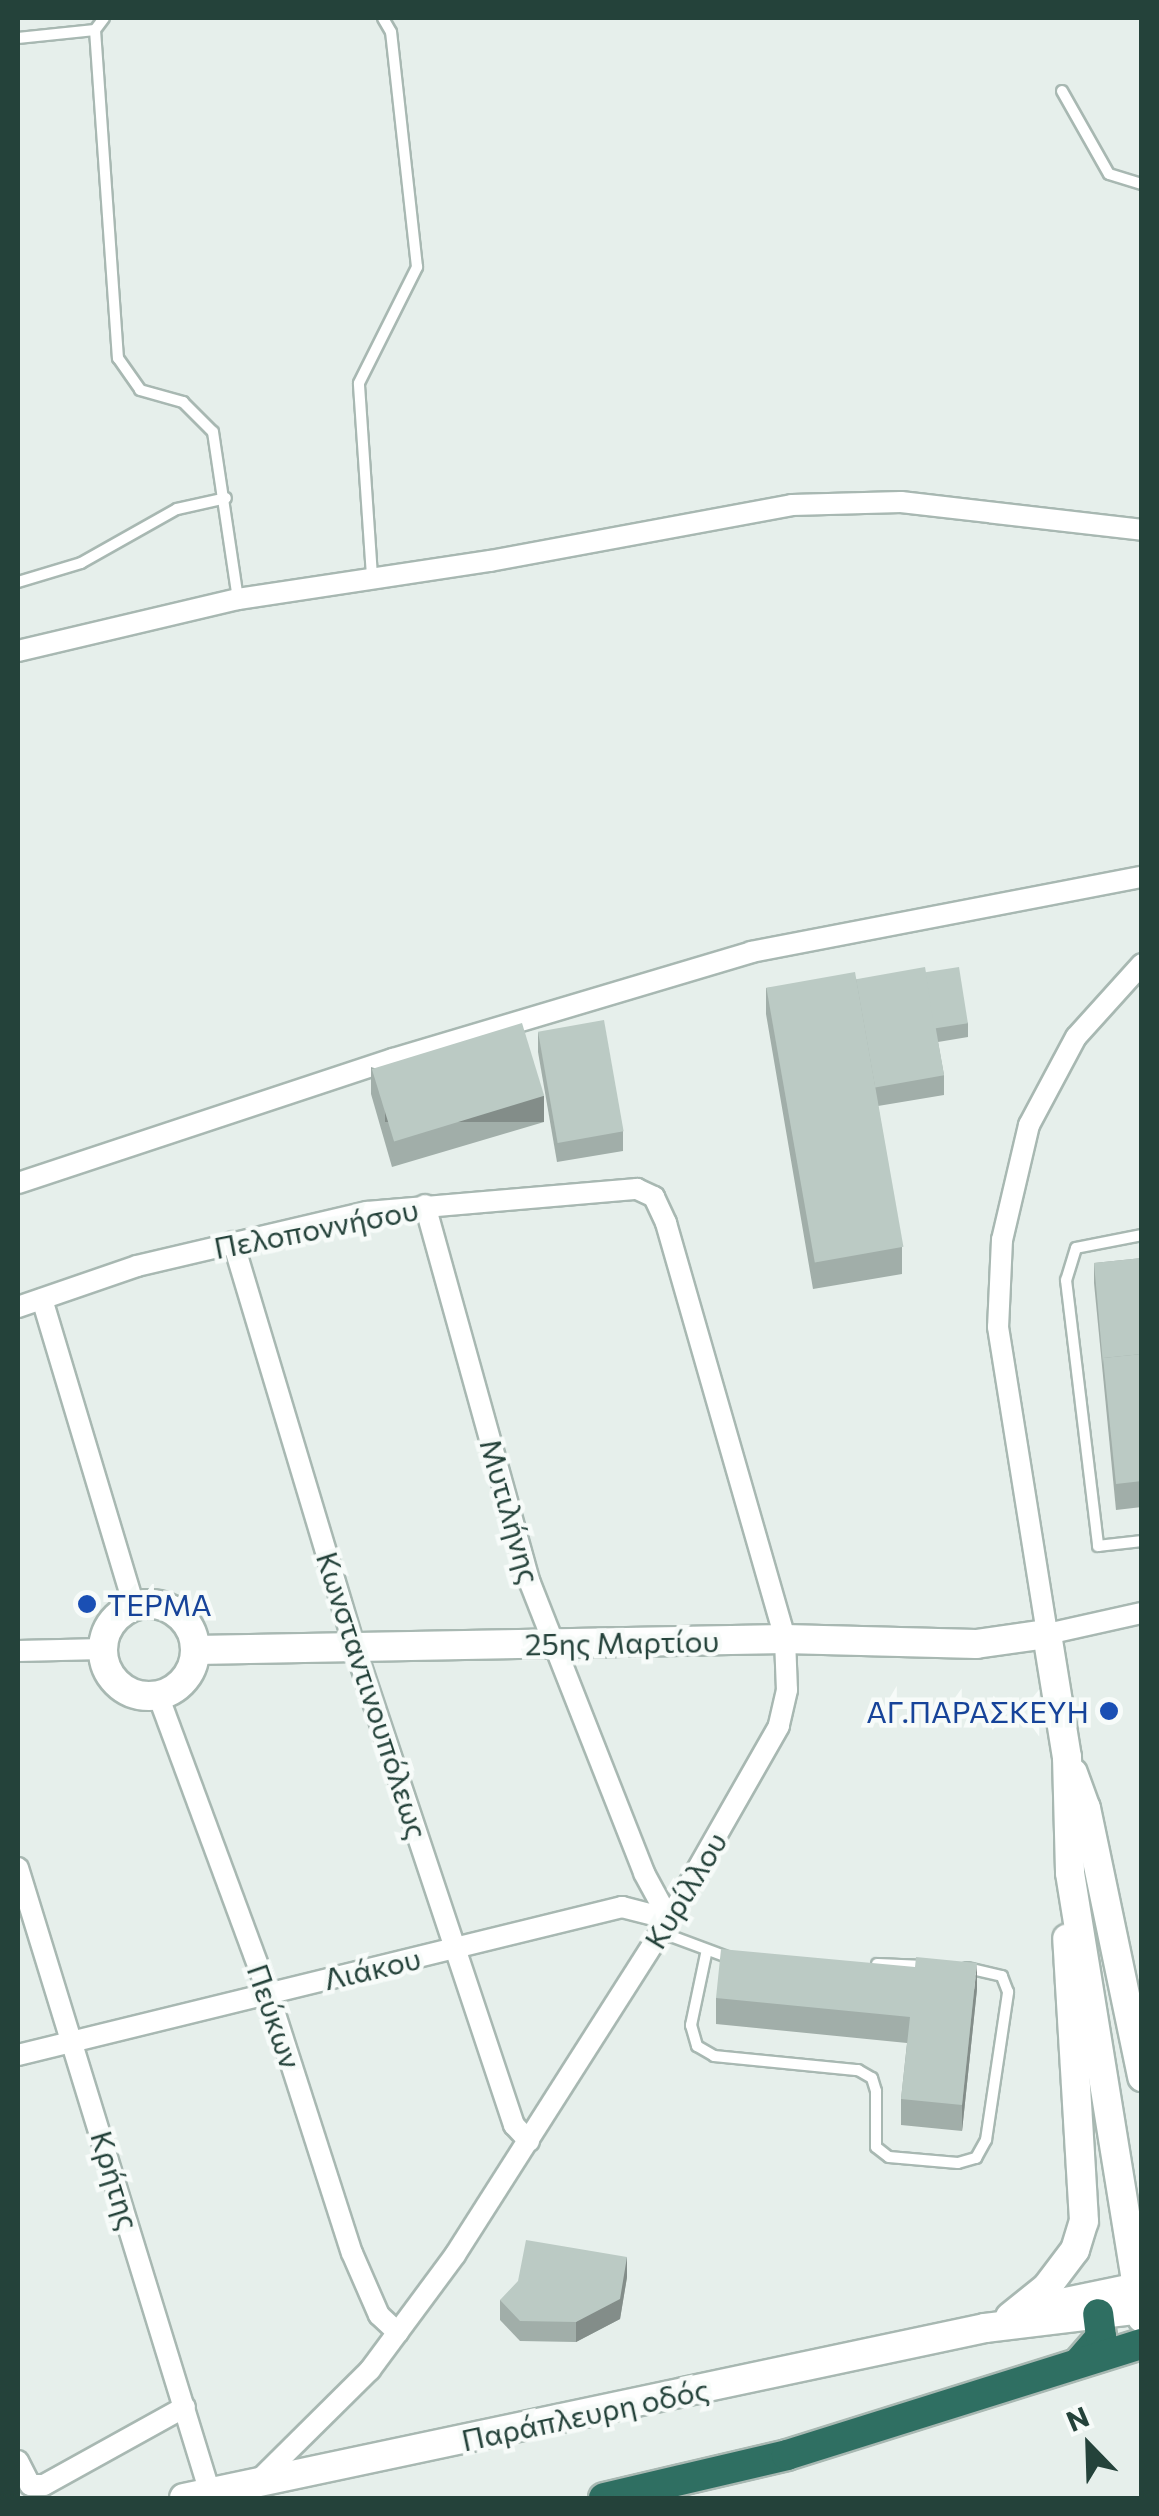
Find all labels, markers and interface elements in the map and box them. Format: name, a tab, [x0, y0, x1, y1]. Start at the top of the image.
street label: Πελοποννήσου	[211, 1191, 421, 1265]
street label: Μυτιλήνης	[473, 1434, 549, 1588]
street label: Κωνσταντινουπόλεως	[310, 1547, 436, 1843]
place label: ΤΕΡΜΑ	[107, 1586, 212, 1622]
marker: ΤΕΡΜΑ	[76, 1593, 98, 1615]
street label: 25ης Μαρτίου	[524, 1622, 720, 1662]
place label: ΑΓ.ΠΑΡΑΣΚΕΥΗ	[866, 1693, 1089, 1729]
marker: ΑΓ.ΠΑΡΑΣΚΕΥΗ	[1098, 1700, 1120, 1722]
street label: Κυρίλλου	[636, 1825, 734, 1955]
street label: Λιάκου	[320, 1939, 424, 1997]
street label: Πεύκων	[240, 1959, 310, 2073]
street label: Κρήτης	[84, 2126, 148, 2234]
street label: Παράπλευρη οδός	[458, 2370, 712, 2458]
north arrow	[1039, 2396, 1139, 2496]
text: N	[1061, 2399, 1094, 2438]

